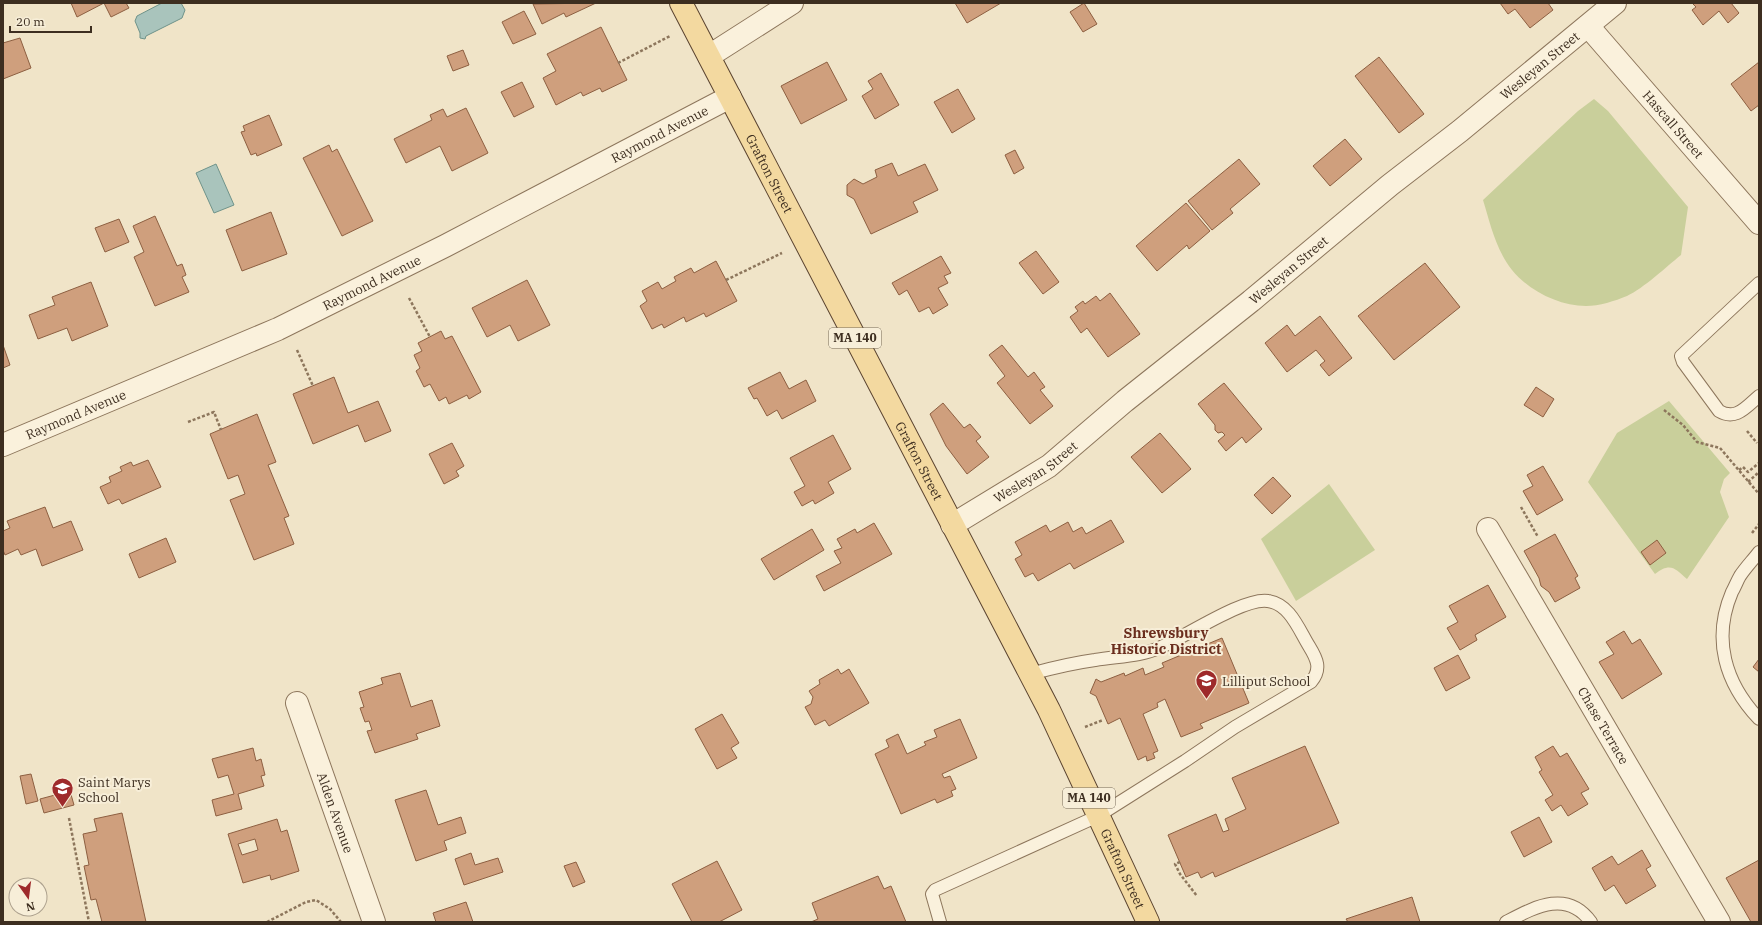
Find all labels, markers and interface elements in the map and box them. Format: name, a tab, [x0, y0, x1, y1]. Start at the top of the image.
scale bar	[10, 8, 91, 34]
text: 20 m	[16, 14, 45, 29]
street label: Wesleyan Street	[1497, 28, 1583, 103]
street label: Hascall Street	[1639, 87, 1707, 162]
street label: Raymond Avenue	[608, 102, 711, 167]
street label: Grafton Street	[742, 131, 797, 216]
street label: Wesleyan Street	[1246, 232, 1332, 308]
street label: Raymond Avenue	[320, 251, 424, 314]
road number: MA 140	[829, 328, 881, 348]
street label: Raymond Avenue	[23, 386, 129, 443]
street label: Grafton Street	[891, 419, 946, 504]
street label: Wesleyan Street	[991, 437, 1081, 507]
district label: Shrewsbury Historic District	[1111, 624, 1221, 658]
school or university icon: Lilliput School	[1194, 668, 1220, 701]
place label: Lilliput School	[1222, 673, 1311, 690]
street label: Chase Terrace	[1574, 684, 1633, 768]
street label: Alden Avenue	[313, 770, 357, 855]
place label: Saint Marys School	[78, 774, 151, 806]
school or university icon: Saint Marys School	[49, 776, 75, 809]
road number: MA 140	[1063, 788, 1115, 808]
street label: Grafton Street	[1097, 826, 1149, 912]
north arrow	[8, 877, 48, 917]
text: N	[24, 899, 36, 915]

